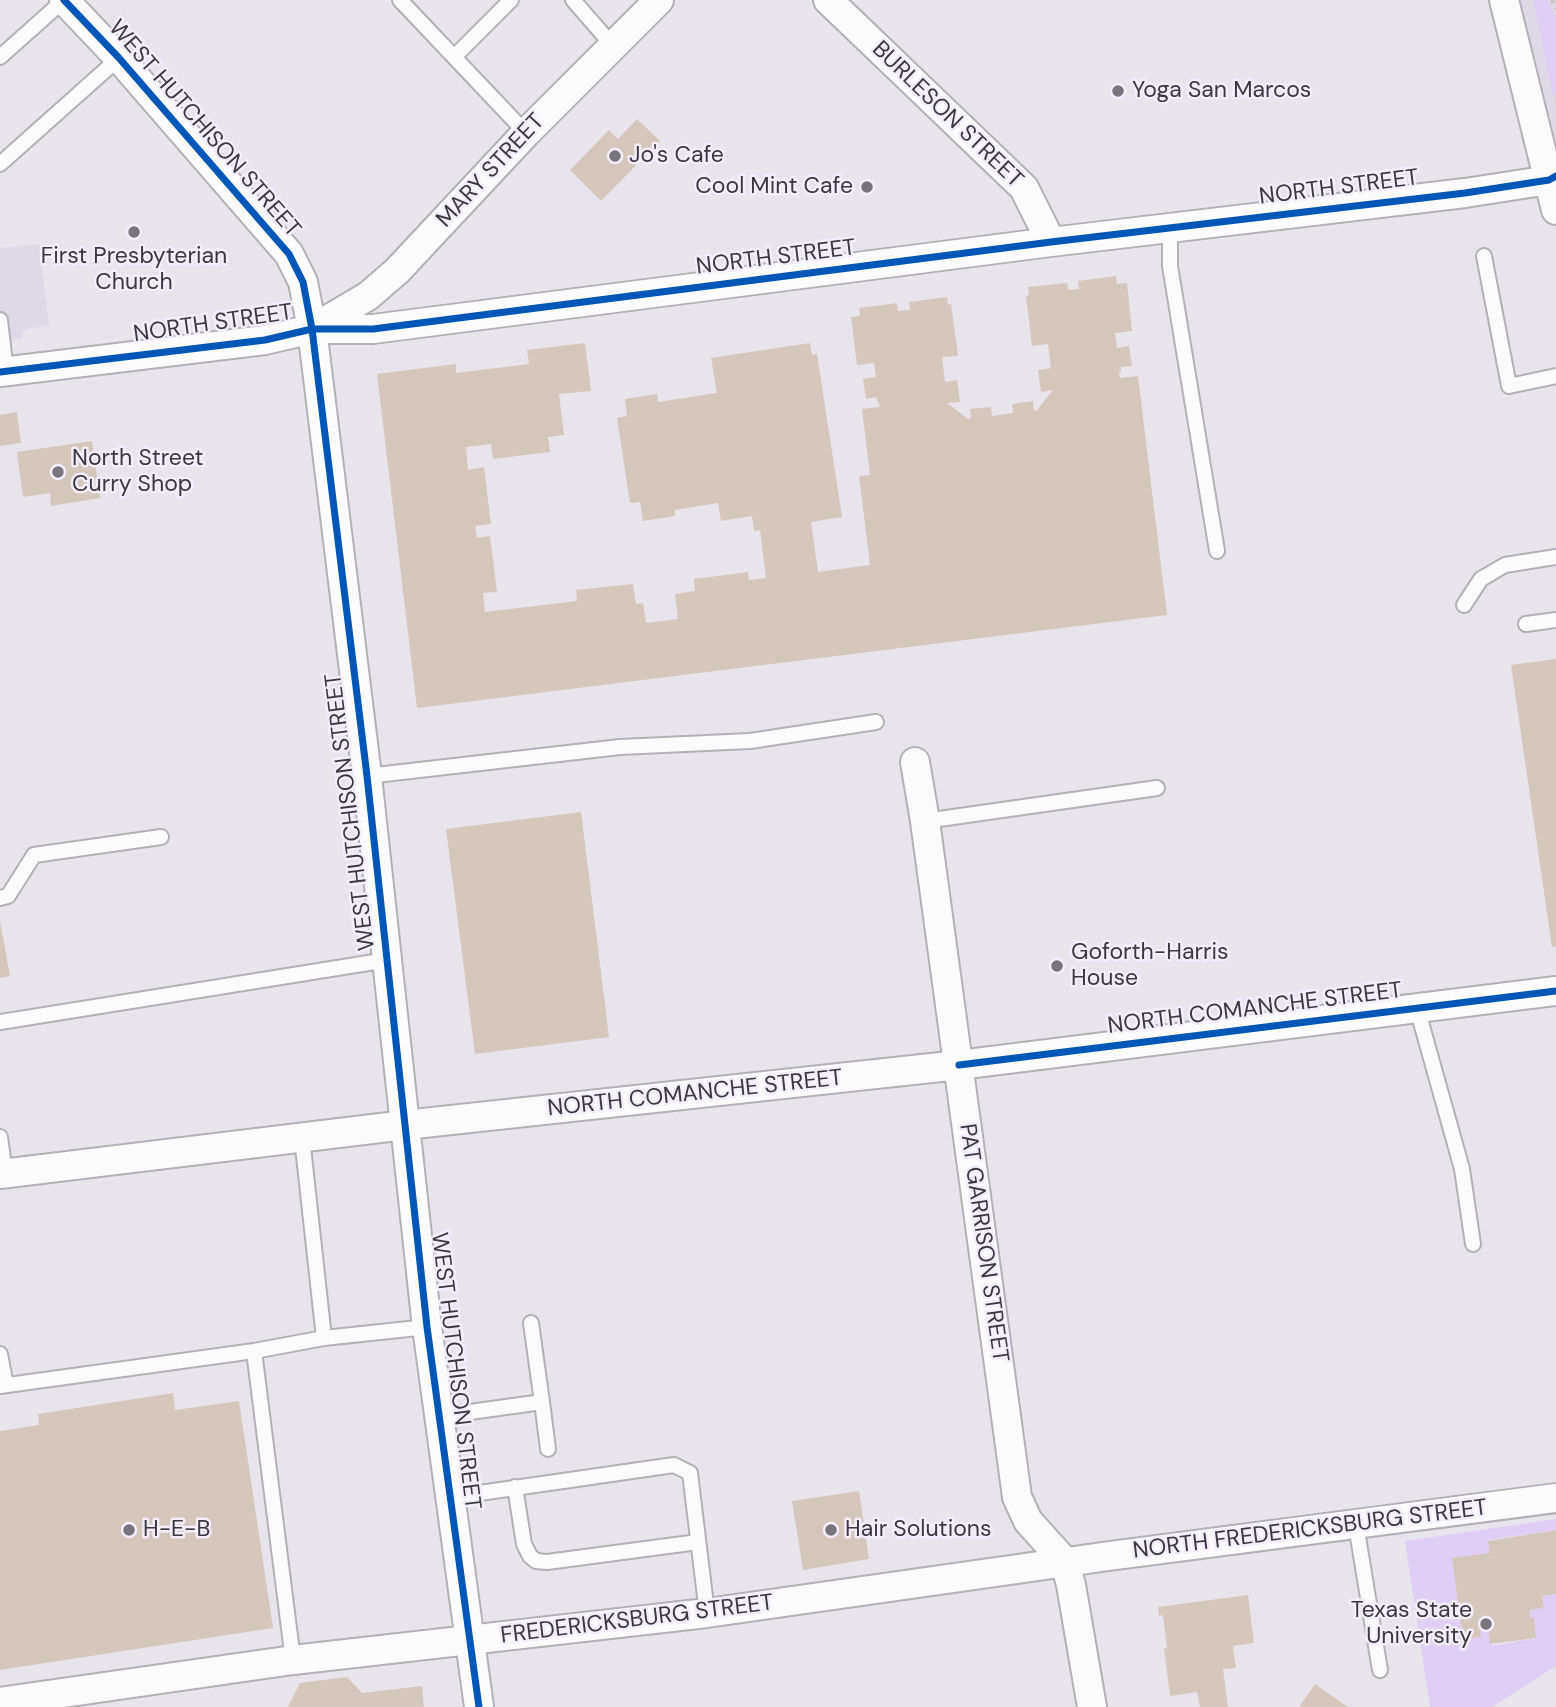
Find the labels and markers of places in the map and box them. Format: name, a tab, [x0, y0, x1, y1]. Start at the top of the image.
place label: Yoga San Marcos	[1132, 77, 1311, 105]
marker: Yoga San Marcos	[1110, 83, 1126, 99]
place label: Jo's Cafe	[629, 142, 724, 170]
marker: Jo's Cafe	[607, 148, 623, 164]
place label: Cool Mint Cafe	[695, 173, 853, 201]
marker: Cool Mint Cafe	[859, 179, 875, 195]
marker: First Presbyterian Church	[126, 224, 142, 240]
place label: First Presbyterian Church	[41, 243, 227, 297]
place label: North Street Curry Shop	[72, 445, 204, 499]
marker: North Street Curry Shop	[50, 464, 66, 480]
place label: Goforth-Harris House	[1071, 939, 1229, 993]
marker: Goforth-Harris House	[1049, 958, 1065, 974]
place label: H-E-B	[143, 1516, 210, 1544]
place label: Hair Solutions	[845, 1516, 992, 1544]
marker: H-E-B	[121, 1522, 137, 1538]
marker: Hair Solutions	[823, 1522, 839, 1538]
place label: Texas State University	[1351, 1597, 1472, 1651]
marker: Texas State University	[1478, 1616, 1494, 1632]

